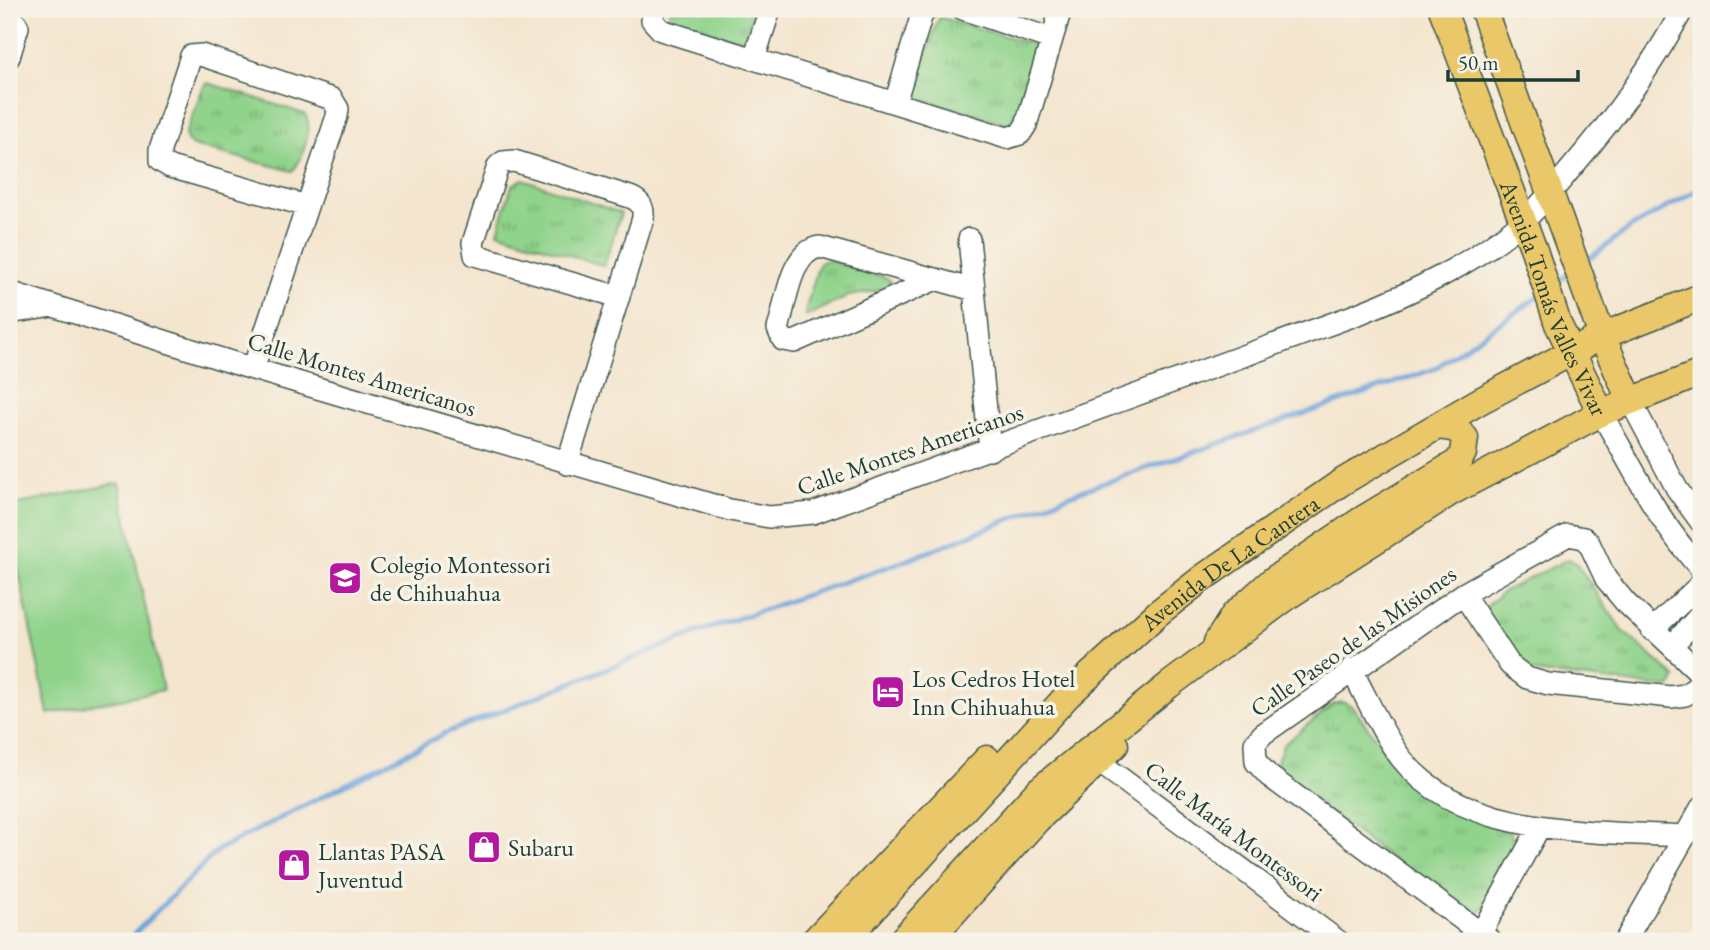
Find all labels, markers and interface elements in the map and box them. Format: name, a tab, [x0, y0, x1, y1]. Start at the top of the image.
scale bar	[1448, 38, 1577, 82]
text: 50 m	[1458, 49, 1499, 76]
street label: Avenida Tomás Valles Vivar	[1493, 175, 1616, 421]
street label: Calle Montes Americanos	[244, 324, 480, 424]
street label: Calle Montes Americanos	[793, 396, 1027, 502]
street label: Avenida De La Cantera	[1132, 487, 1325, 638]
place label: Colegio Montessori de Chihuahua	[370, 549, 551, 608]
street label: Calle Paseo de las Misiones	[1244, 558, 1462, 724]
school or university icon: Colegio Montessori de Chihuahua	[326, 559, 364, 597]
place label: Los Cedros Hotel Inn Chihuahua	[912, 663, 1075, 722]
hotel icon: Los Cedros Hotel Inn Chihuahua	[869, 673, 907, 711]
street label: Calle María Montessori	[1139, 754, 1329, 908]
shop icon: Subaru	[465, 828, 503, 866]
place label: Subaru	[508, 832, 574, 863]
place label: Llantas PASA Juventud	[316, 836, 446, 895]
shop icon: Llantas PASA Juventud	[275, 846, 313, 884]

